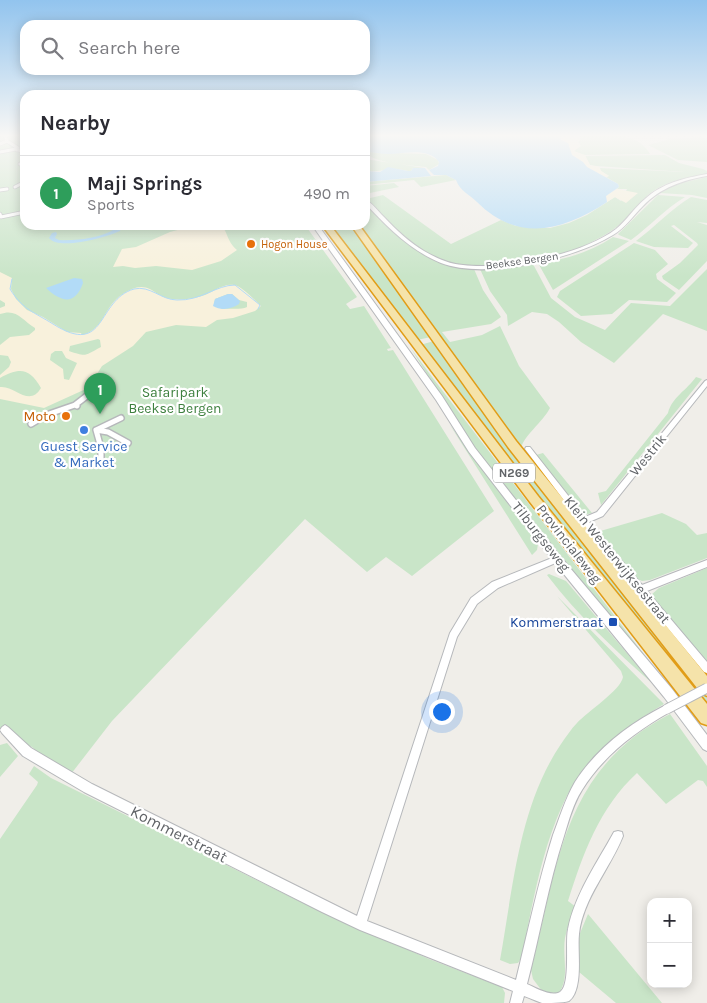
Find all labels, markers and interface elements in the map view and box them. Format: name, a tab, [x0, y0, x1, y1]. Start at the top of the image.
search box	[20, 20, 370, 75]
icon: search	[38, 34, 66, 62]
text: Search here	[78, 37, 180, 59]
text: Nearby	[40, 111, 110, 135]
text: Maji Springs	[87, 173, 202, 195]
text: 1	[53, 184, 59, 203]
text: 490 m	[304, 184, 350, 203]
text: Sports	[87, 195, 135, 214]
marker: Hogon House	[245, 238, 257, 250]
place label: Hogon House	[261, 238, 328, 251]
street label: Beekse Bergen	[485, 249, 559, 273]
pin: 1	[84, 373, 116, 414]
park label: Safaripark Beekse Bergen	[128, 384, 222, 417]
place label: Moto	[24, 408, 56, 425]
marker: Moto	[60, 410, 72, 422]
marker: Guest Service & Market	[78, 424, 90, 436]
street label: Westrik	[626, 431, 670, 479]
place label: Guest Service & Market	[41, 438, 127, 471]
road number: N269	[493, 463, 535, 482]
street label: Klein Westerwijksestraat	[560, 493, 674, 627]
street label: Tilburgseweg	[508, 499, 574, 576]
street label: Provincialeweg	[533, 501, 605, 587]
place label: Kommerstraat	[510, 614, 603, 631]
marker: Kommerstraat	[607, 616, 619, 628]
your location	[429, 699, 455, 725]
street label: Kommerstraat	[127, 801, 231, 867]
map controls	[647, 898, 692, 988]
button: +	[647, 898, 692, 943]
button: −	[647, 943, 692, 988]

